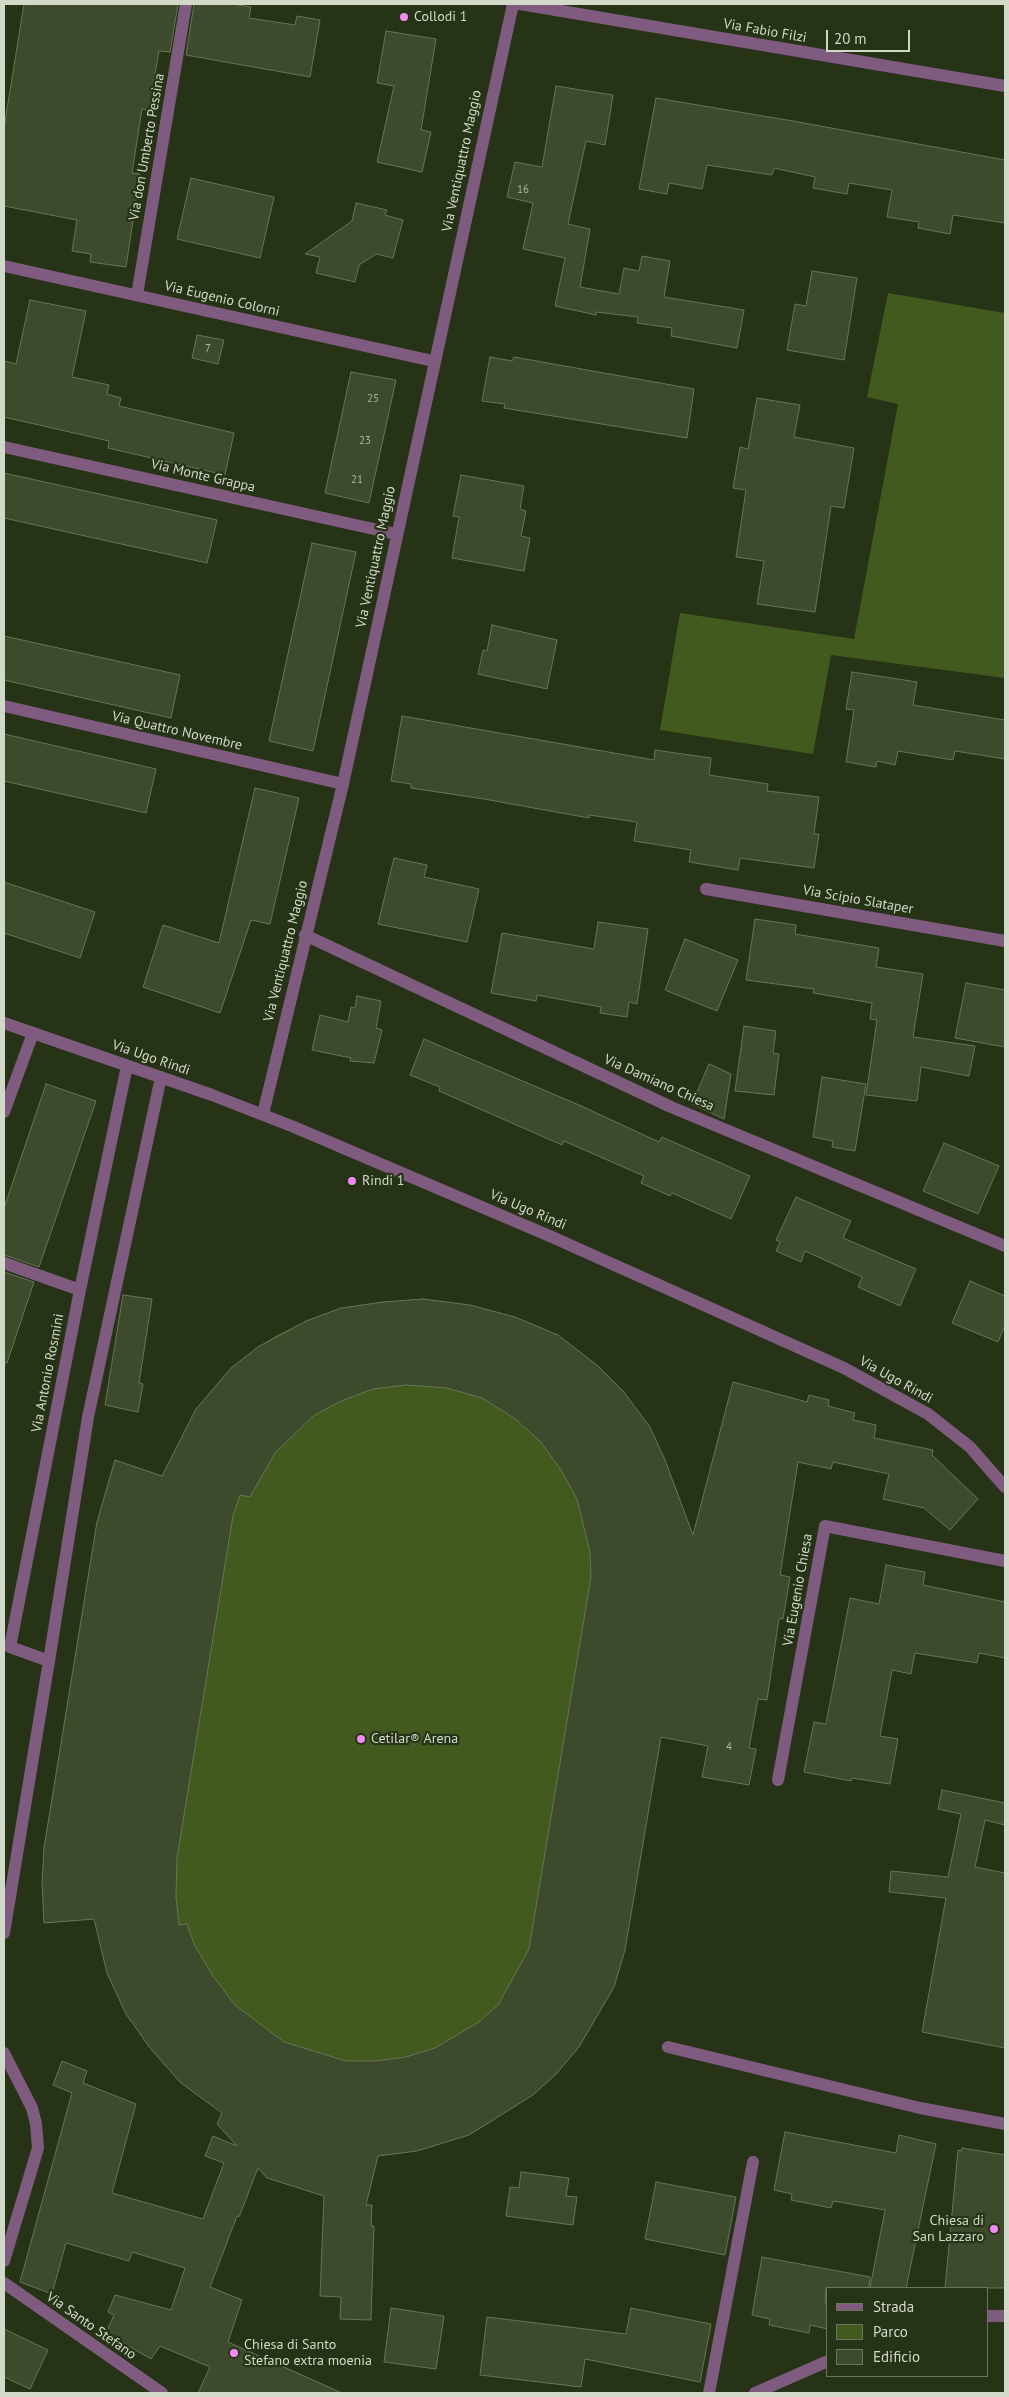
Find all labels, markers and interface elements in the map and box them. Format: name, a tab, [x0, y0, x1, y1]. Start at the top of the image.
place label: Collodi 1	[414, 9, 467, 25]
marker: Collodi 1	[398, 11, 410, 23]
street label: Via Fabio Filzi	[722, 15, 808, 47]
scale bar	[829, 20, 913, 52]
text: 20 m	[834, 29, 867, 48]
street label: Via don Umberto Pessina	[126, 72, 168, 222]
street label: Via Ventiquattro Maggio	[439, 89, 485, 233]
house number: 16	[517, 183, 529, 197]
street label: Via Eugenio Colorni	[163, 278, 281, 320]
house number: 7	[205, 342, 211, 356]
house number: 25	[367, 392, 379, 406]
house number: 23	[359, 434, 371, 448]
street label: Via Monte Grappa	[149, 456, 257, 496]
house number: 21	[351, 473, 363, 487]
street label: Via Ventiquattro Maggio	[353, 485, 399, 629]
street label: Via Quattro Novembre	[110, 708, 244, 754]
street label: Via Ventiquattro Maggio	[260, 879, 312, 1023]
street label: Via Scipio Slataper	[801, 882, 915, 918]
street label: Via Ugo Rindi	[110, 1037, 192, 1079]
street label: Via Damiano Chiesa	[601, 1051, 717, 1115]
place label: Rindi 1	[362, 1173, 404, 1189]
marker: Rindi 1	[346, 1175, 358, 1187]
street label: Via Ugo Rindi	[487, 1186, 569, 1234]
street label: Via Antonio Rosmini	[28, 1312, 68, 1434]
street label: Via Ugo Rindi	[856, 1353, 936, 1407]
street label: Via Eugenio Chiesa	[780, 1532, 816, 1648]
place label: Cetilar® Arena	[371, 1731, 458, 1747]
marker: Cetilar® Arena	[355, 1733, 367, 1745]
house number: 4	[726, 1740, 732, 1754]
place label: Chiesa di San Lazzaro	[913, 2213, 984, 2246]
marker: Chiesa di San Lazzaro	[988, 2223, 1000, 2235]
legend	[826, 2287, 989, 2377]
street label: Via Santo Stefano	[43, 2289, 139, 2363]
text: Strada	[873, 2297, 914, 2316]
text: Parco	[873, 2322, 908, 2341]
place label: Chiesa di Santo Stefano extra moenia	[244, 2337, 372, 2370]
marker: Chiesa di Santo Stefano extra moenia	[228, 2347, 240, 2359]
text: Edificio	[873, 2347, 920, 2366]

